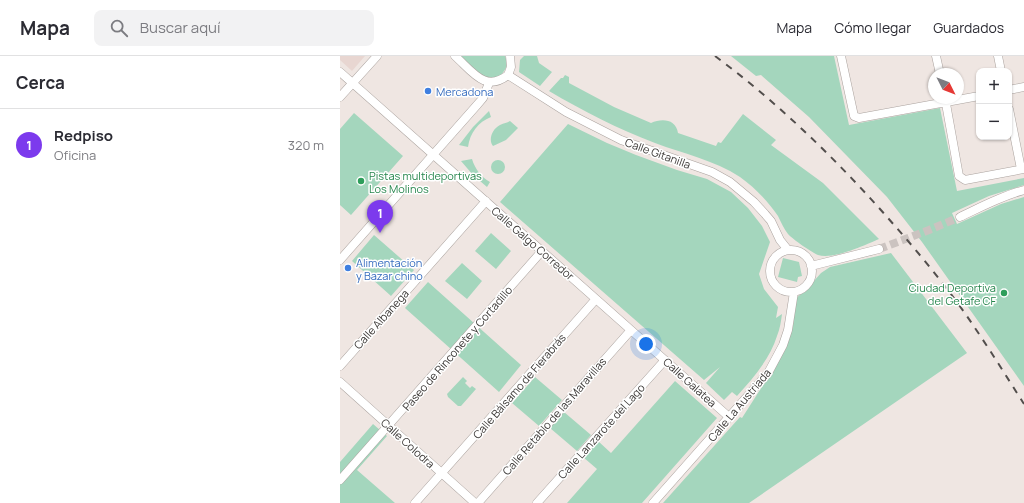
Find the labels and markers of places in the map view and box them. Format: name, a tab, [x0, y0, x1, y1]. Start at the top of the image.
place label: Mercadona	[436, 84, 493, 99]
marker: Mercadona	[423, 86, 433, 96]
place label: Pistas multideportivas Los Molinos	[369, 168, 482, 196]
marker: Pistas multideportivas Los Molinos	[356, 176, 366, 186]
pin: 1	[367, 200, 393, 233]
place label: Alimentación y Bazar chino	[356, 255, 423, 283]
marker: Alimentación y Bazar chino	[343, 263, 353, 273]
place label: Ciudad Deportiva del Getafe CF	[909, 280, 996, 308]
marker: Ciudad Deportiva del Getafe CF	[999, 288, 1009, 298]

